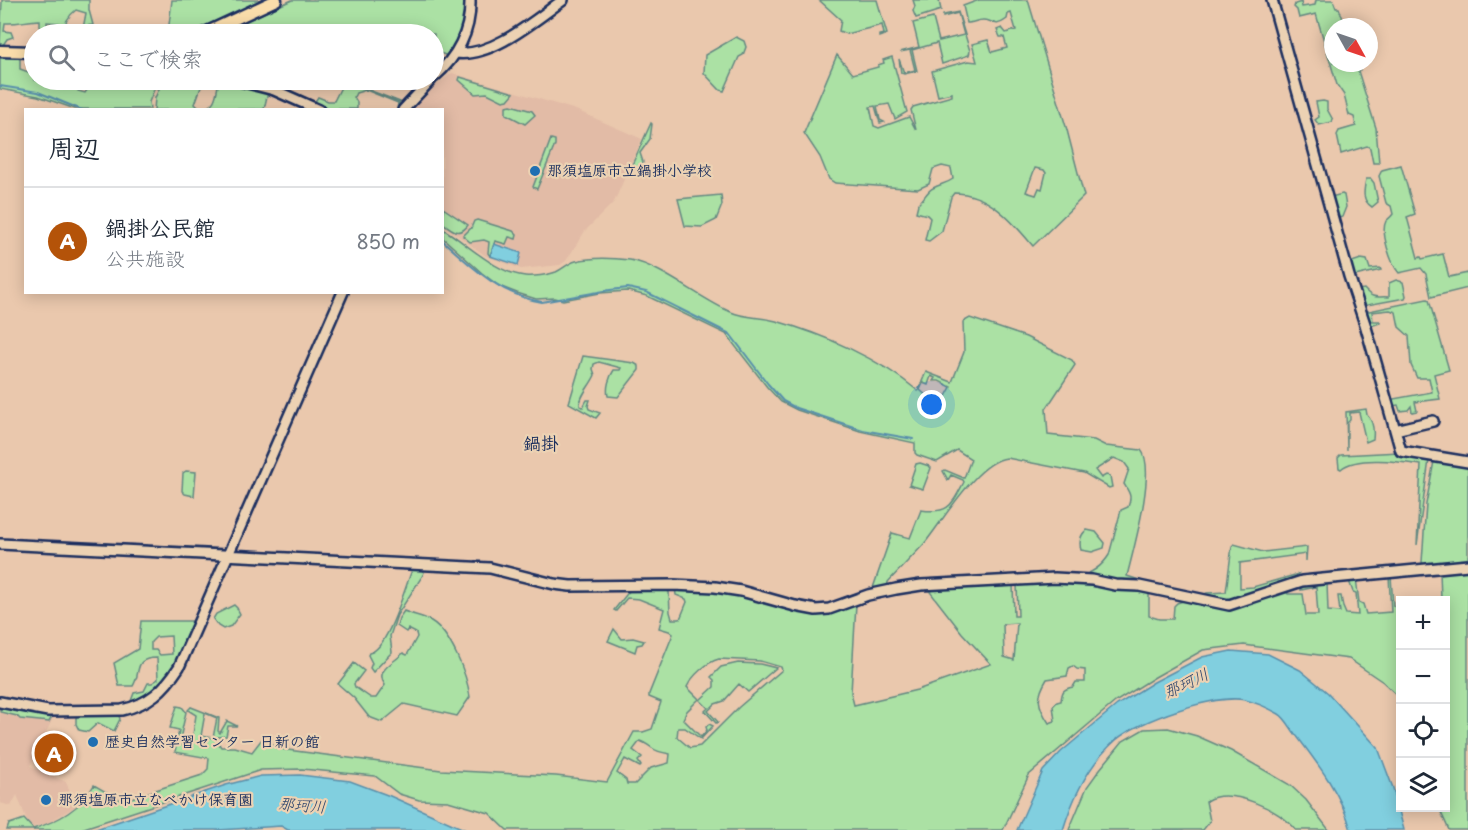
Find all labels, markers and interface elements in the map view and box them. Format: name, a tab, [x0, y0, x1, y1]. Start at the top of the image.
north arrow	[1324, 18, 1378, 72]
search box	[24, 24, 444, 90]
icon: search	[45, 41, 78, 74]
text: ここで検索	[93, 41, 203, 74]
text: 周辺	[48, 128, 100, 167]
place label: 那須塩原市立鍋掛小学校	[547, 158, 712, 181]
marker: 那須塩原市立鍋掛小学校	[528, 164, 542, 178]
text: 鍋掛公民館	[105, 210, 215, 243]
text: A	[60, 226, 75, 256]
text: 850 m	[356, 226, 420, 256]
text: 公共施設	[105, 243, 185, 273]
your location	[917, 390, 946, 419]
district label: 鍋掛	[523, 429, 559, 456]
map controls	[1396, 596, 1450, 812]
button: +	[1396, 596, 1450, 650]
button: −	[1396, 650, 1450, 704]
water label: 那珂川	[1159, 661, 1212, 703]
button: locate	[1396, 704, 1450, 758]
place label: 歴史自然学習センター 日新の館	[105, 729, 320, 752]
pin: A	[34, 730, 74, 776]
marker: 歴史自然学習センター 日新の館	[86, 735, 100, 749]
button: layers	[1396, 758, 1450, 812]
place label: 那須塩原市立なべかけ保育園	[58, 787, 253, 810]
water label: 那珂川	[277, 790, 327, 818]
marker: 那須塩原市立なべかけ保育園	[39, 793, 53, 807]

